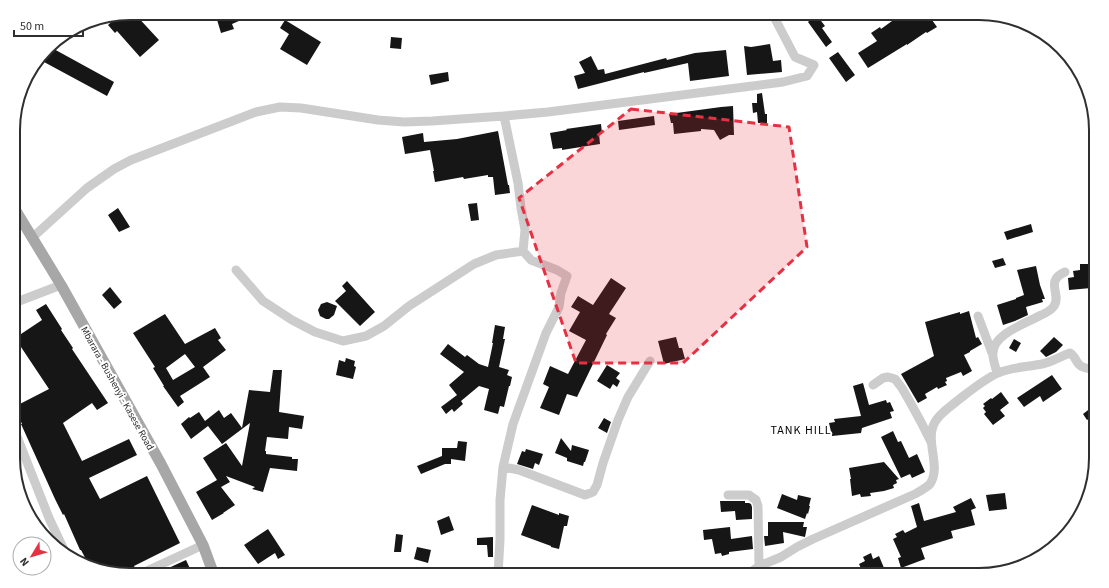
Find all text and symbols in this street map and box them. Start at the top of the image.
scale bar [14,12,83,38]
text: 50 m [20,18,44,35]
street label: Mbarara - Bushenyi - Kasese Road [77,324,157,453]
district label: TANK HILL [770,422,832,439]
north arrow [12,536,52,576]
text: N [16,554,33,569]

